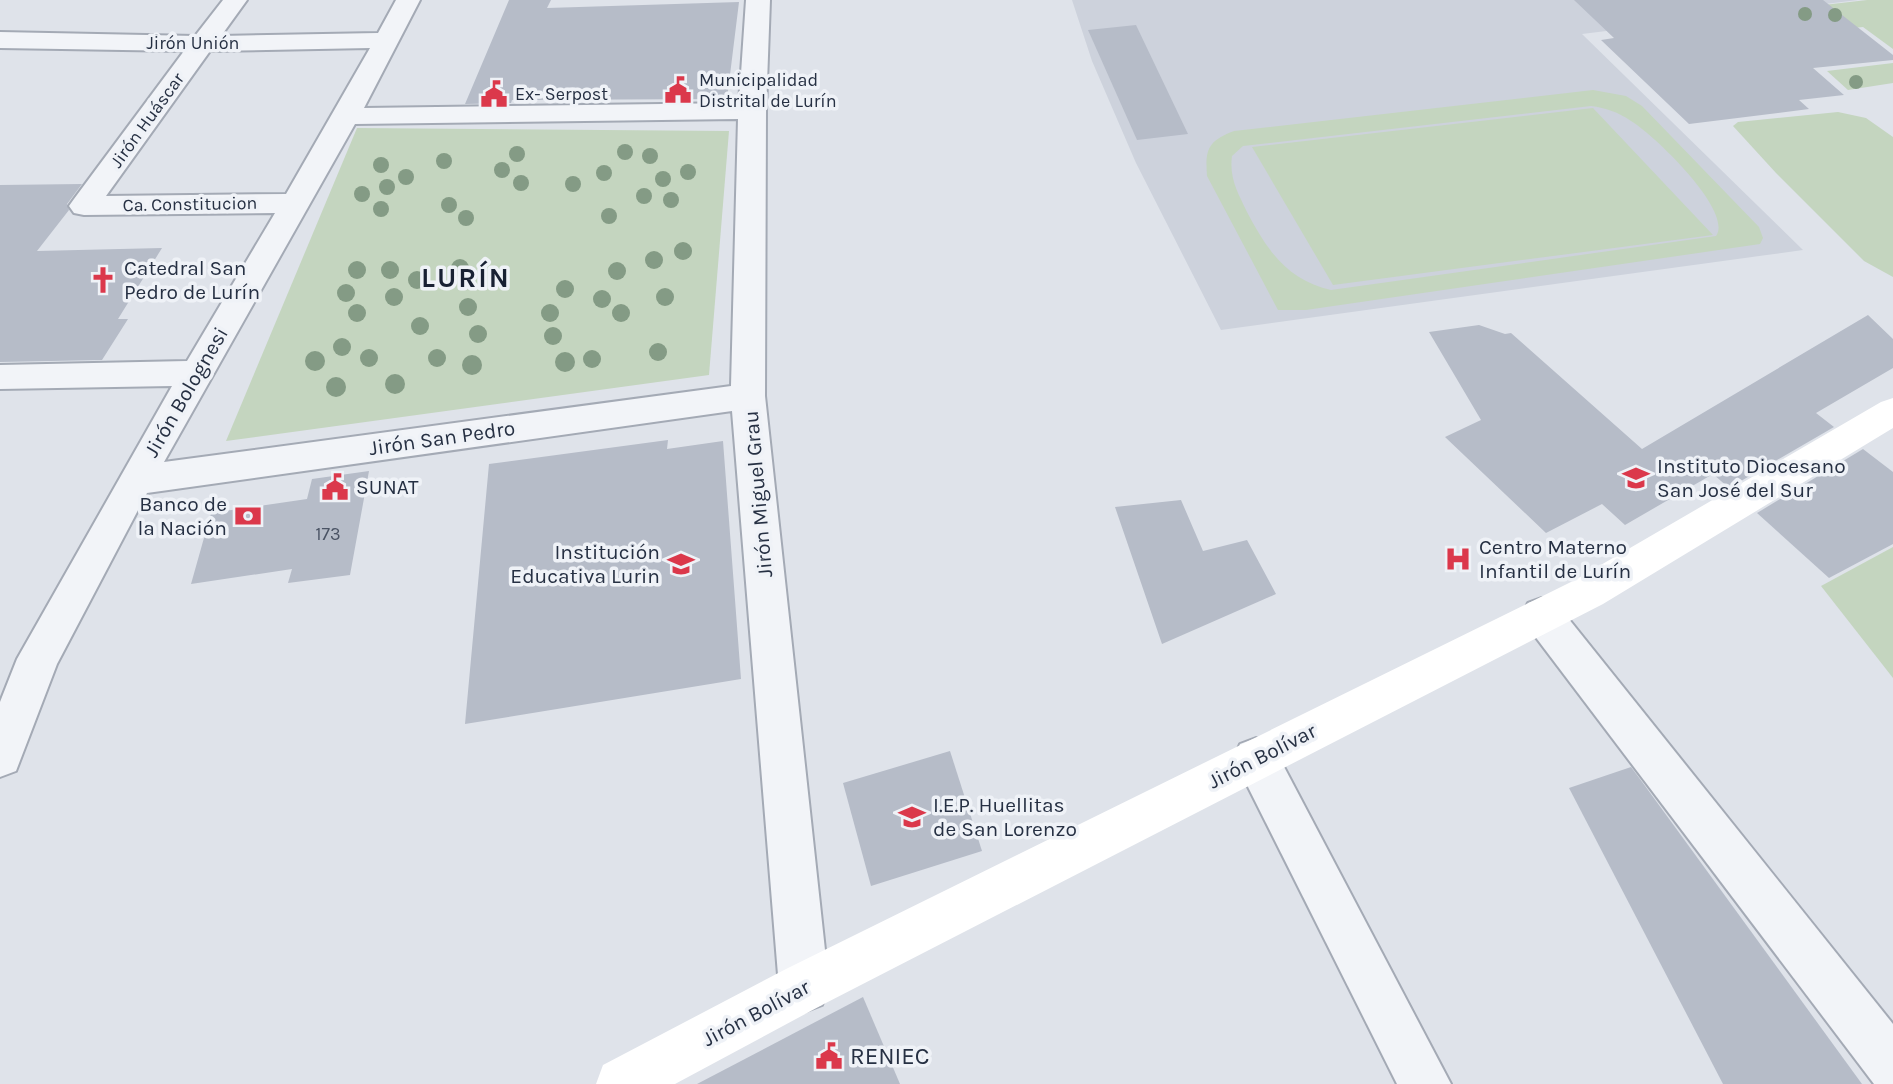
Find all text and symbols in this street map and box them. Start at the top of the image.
street label: Jirón Unión [147,32,239,54]
street label: Jirón Huáscar [105,68,189,172]
place label: Municipalidad Distrital de Lurín [699,69,837,112]
public building icon: Municipalidad Distrital de Lurín [663,75,693,105]
public building icon: Ex- Serpost [479,79,509,109]
place label: Ex- Serpost [515,83,608,105]
street label: Ca. Constitucion [122,192,258,216]
place label: Catedral San Pedro de Lurín [124,256,260,304]
district label: LURÍN [421,260,511,294]
church icon: Catedral San Pedro de Lurín [88,265,118,295]
street label: Jirón Bolognesi [139,323,233,461]
street label: Jirón Miguel Grau [739,410,777,578]
street label: Jirón San Pedro [367,416,517,460]
place label: Instituto Diocesano San José del Sur [1657,454,1846,502]
school or university icon: Instituto Diocesano San José del Sur [1621,463,1651,493]
public building icon: SUNAT [320,472,350,502]
place label: SUNAT [356,475,419,499]
place label: Banco de la Nación [137,492,227,540]
bank icon: Banco de la Nación [233,501,263,531]
house number: 173 [315,523,341,545]
place label: Centro Materno Infantil de Lurín [1479,535,1631,583]
place label: Institución Educativa Lurin [510,540,660,588]
hospital icon: Centro Materno Infantil de Lurín [1443,544,1473,574]
school or university icon: Institución Educativa Lurin [666,549,696,579]
street label: Jirón Bolívar [1204,718,1320,793]
place label: I.E.P. Huellitas de San Lorenzo [933,793,1077,841]
school or university icon: I.E.P. Huellitas de San Lorenzo [897,802,927,832]
street label: Jirón Bolívar [698,975,814,1051]
public building icon: RENIEC [814,1041,844,1071]
place label: RENIEC [850,1042,930,1070]

